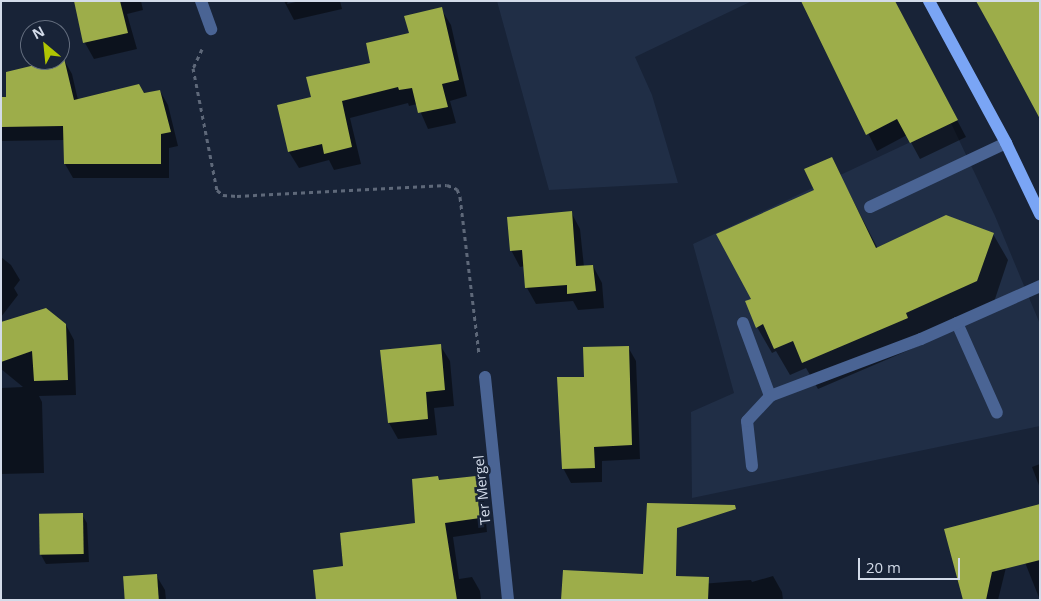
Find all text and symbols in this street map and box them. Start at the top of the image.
north arrow [20,20,70,70]
text: N [29,21,48,43]
street label: Ter Mergel [470,454,494,526]
scale bar [861,548,964,580]
text: 20 m [866,557,901,577]

